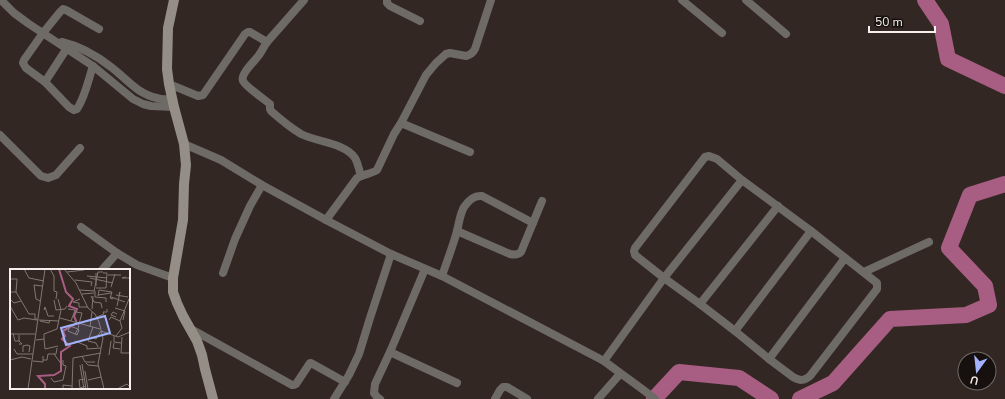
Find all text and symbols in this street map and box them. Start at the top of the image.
scale bar [869,8,935,34]
text: 50 m [875,14,903,30]
inset map [10,269,130,389]
north arrow [957,351,997,391]
text: U [969,372,980,388]

